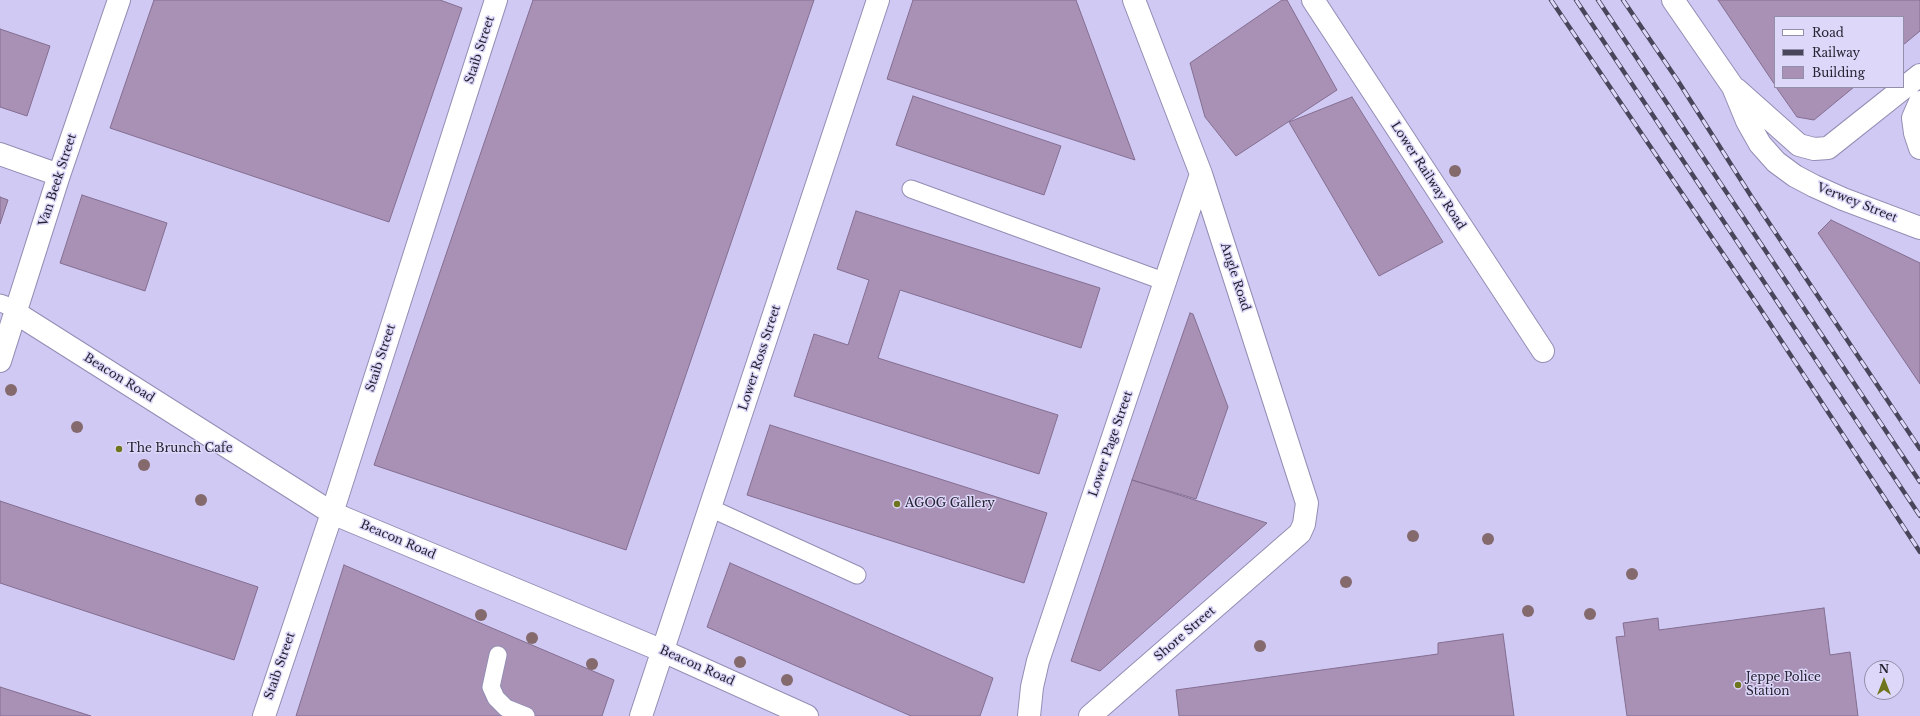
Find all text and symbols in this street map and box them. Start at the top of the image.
street label: Staib Street [462,14,498,86]
legend [1774,16,1904,88]
text: Road [1812,25,1844,40]
text: Railway [1812,45,1860,60]
text: Building [1812,65,1865,80]
street label: Lower Railway Road [1388,119,1468,233]
street label: Van Beek Street [36,132,80,228]
street label: Verwey Street [1815,180,1899,226]
street label: Angle Road [1217,241,1253,313]
street label: Lower Ross Street [736,303,784,413]
street label: Staib Street [363,322,399,394]
street label: Beacon Road [81,351,157,405]
street label: Lower Page Street [1086,389,1136,499]
place label: The Brunch Cafe [127,442,233,456]
marker: The Brunch Cafe [114,444,124,454]
place label: AGOG Gallery [905,497,995,511]
marker: AGOG Gallery [892,499,902,509]
street label: Beacon Road [358,518,438,562]
street label: Shore Street [1152,604,1218,664]
street label: Staib Street [262,630,298,702]
street label: Beacon Road [657,643,737,689]
north arrow [1864,660,1904,700]
text: N [1879,662,1889,676]
place label: Jeppe Police Station [1746,671,1821,699]
marker: Jeppe Police Station [1733,680,1743,690]

